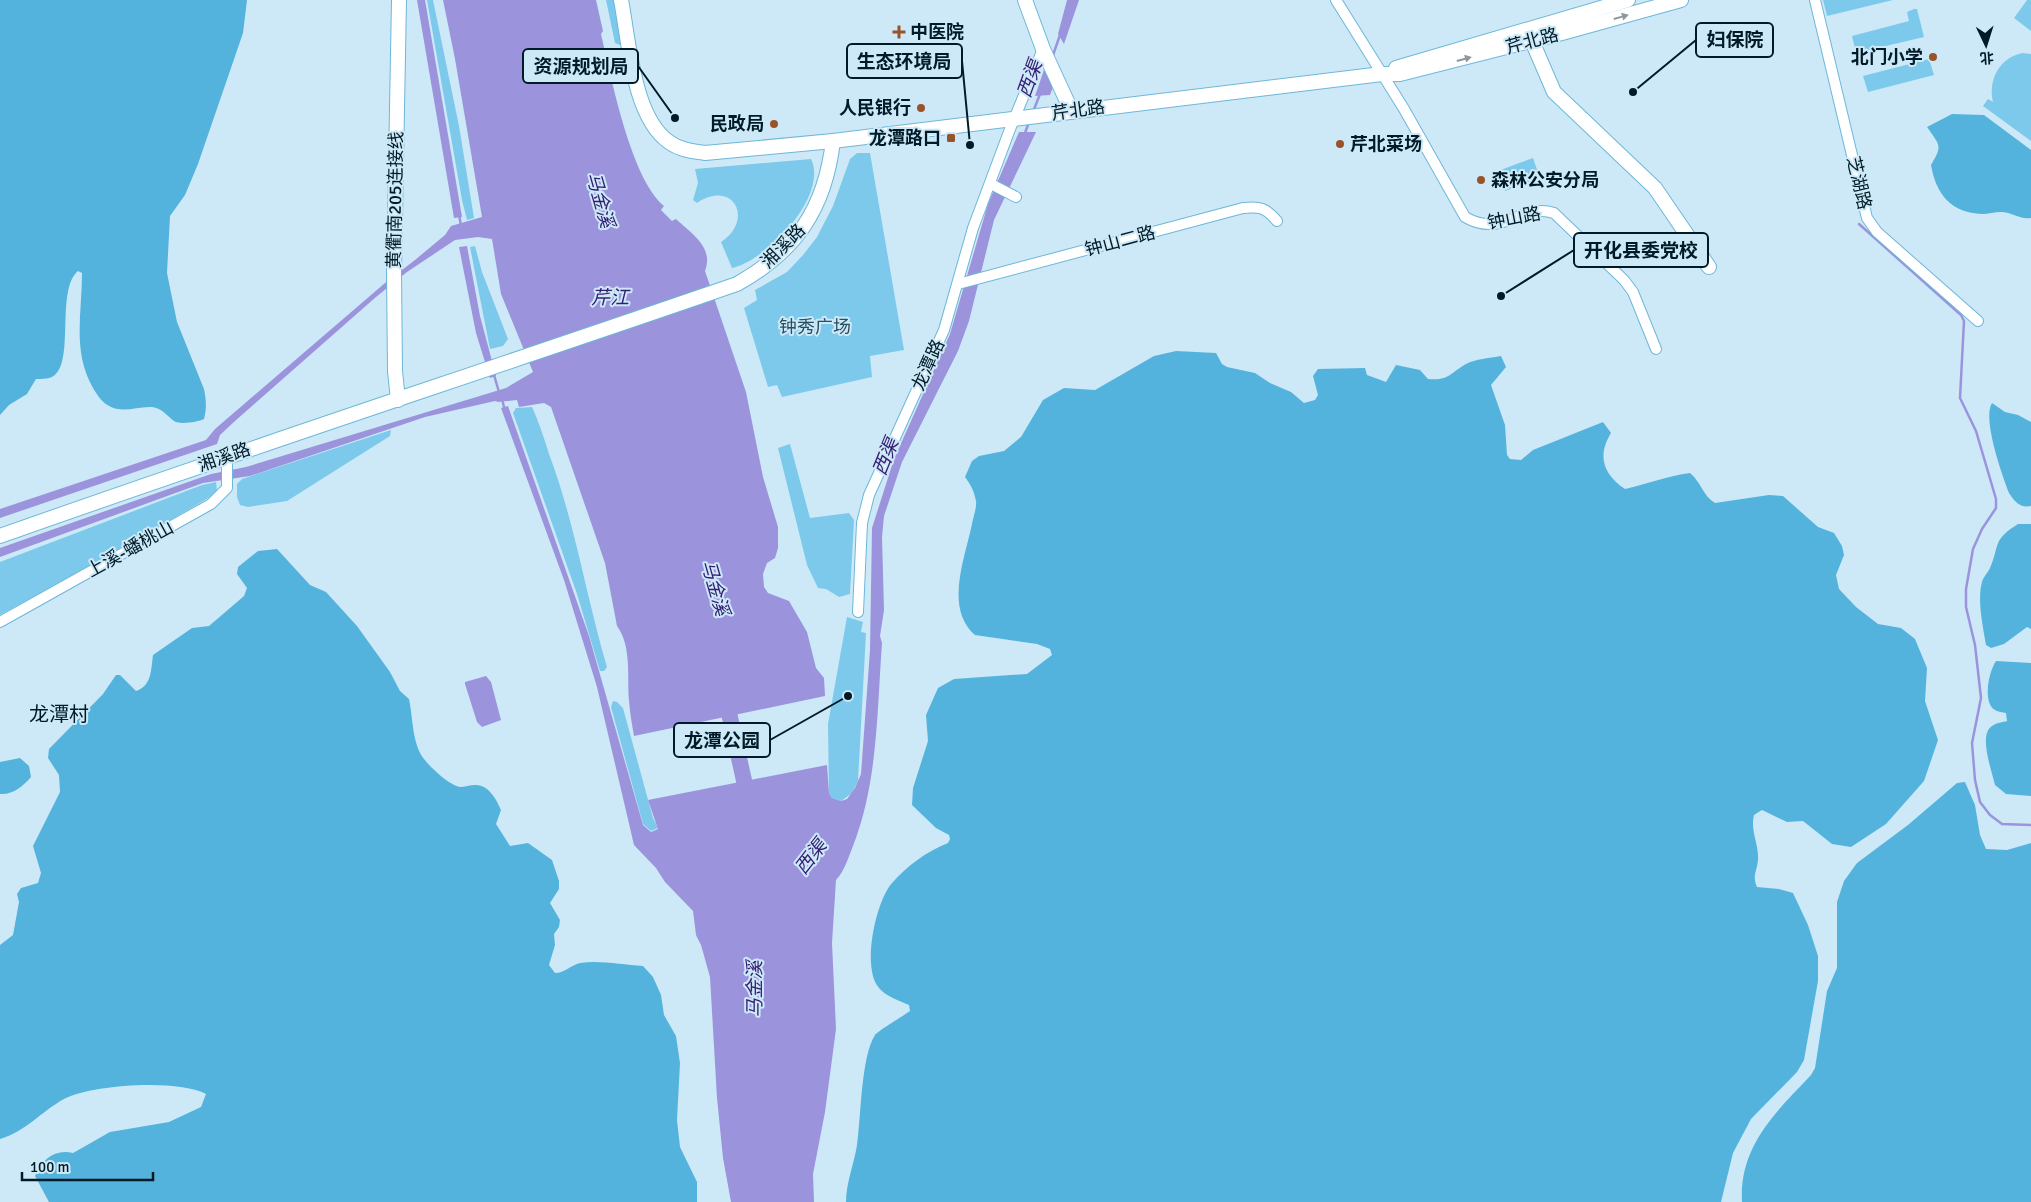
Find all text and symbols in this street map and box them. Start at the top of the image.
one-way arrow [1614,12,1629,20]
north arrow [1961,20,2011,70]
place label: 中医院 [910,21,964,43]
street label: 芹北路 [1503,23,1561,59]
callout: 妇保院 [1696,23,1773,57]
marker: 中医院 [892,25,906,39]
text: 妇保院 [1706,28,1764,52]
callout: 生态环境局 [847,44,962,78]
place label: 北门小学 [1851,46,1923,68]
callout: 资源规划局 [523,49,638,83]
text: 北 [1979,49,1994,66]
text: 生态环境局 [856,50,952,74]
marker: 北门小学 [1927,51,1939,63]
water label: 西渠 [1012,54,1049,101]
text: 资源规划局 [533,55,629,79]
one-way arrow [1456,55,1472,63]
street label: 芹北路 [1050,95,1106,125]
place label: 人民银行 [839,97,911,119]
marker: 人民银行 [915,102,927,114]
place label: 民政局 [710,113,764,135]
marker: 民政局 [768,118,780,130]
place label: 龙潭路口 [869,127,941,149]
street label: 黄衢南205连接线 [383,131,407,269]
marker: 龙潭路口 [945,132,957,144]
place label: 芹北菜场 [1350,133,1422,155]
marker: 芹北菜场 [1334,138,1346,150]
street label: 芝湖路 [1842,154,1876,212]
water label: 马金溪 [581,169,620,233]
place label: 森林公安分局 [1491,169,1599,191]
marker: 森林公安分局 [1475,174,1487,186]
street label: 钟山路 [1485,202,1543,234]
street label: 湘溪路 [756,219,810,273]
street label: 钟山二路 [1082,221,1158,261]
callout: 开化县委党校 [1574,233,1708,267]
text: 开化县委党校 [1584,239,1698,263]
water label: 芹江 [591,286,631,310]
park label: 钟秀广场 [779,316,851,338]
street label: 龙潭路 [907,336,949,394]
water label: 西渠 [868,432,905,479]
street label: 湘溪路 [195,438,253,476]
street label: 上溪-蟠桃山 [83,516,177,582]
water label: 马金溪 [696,557,735,621]
district label: 龙潭村 [29,702,89,727]
callout: 龙潭公园 [674,723,770,757]
text: 龙潭公园 [684,729,760,753]
water label: 西渠 [790,832,834,879]
water label: 马金溪 [743,959,767,1018]
scale bar [22,1150,154,1182]
text: 100 m [30,1158,70,1176]

